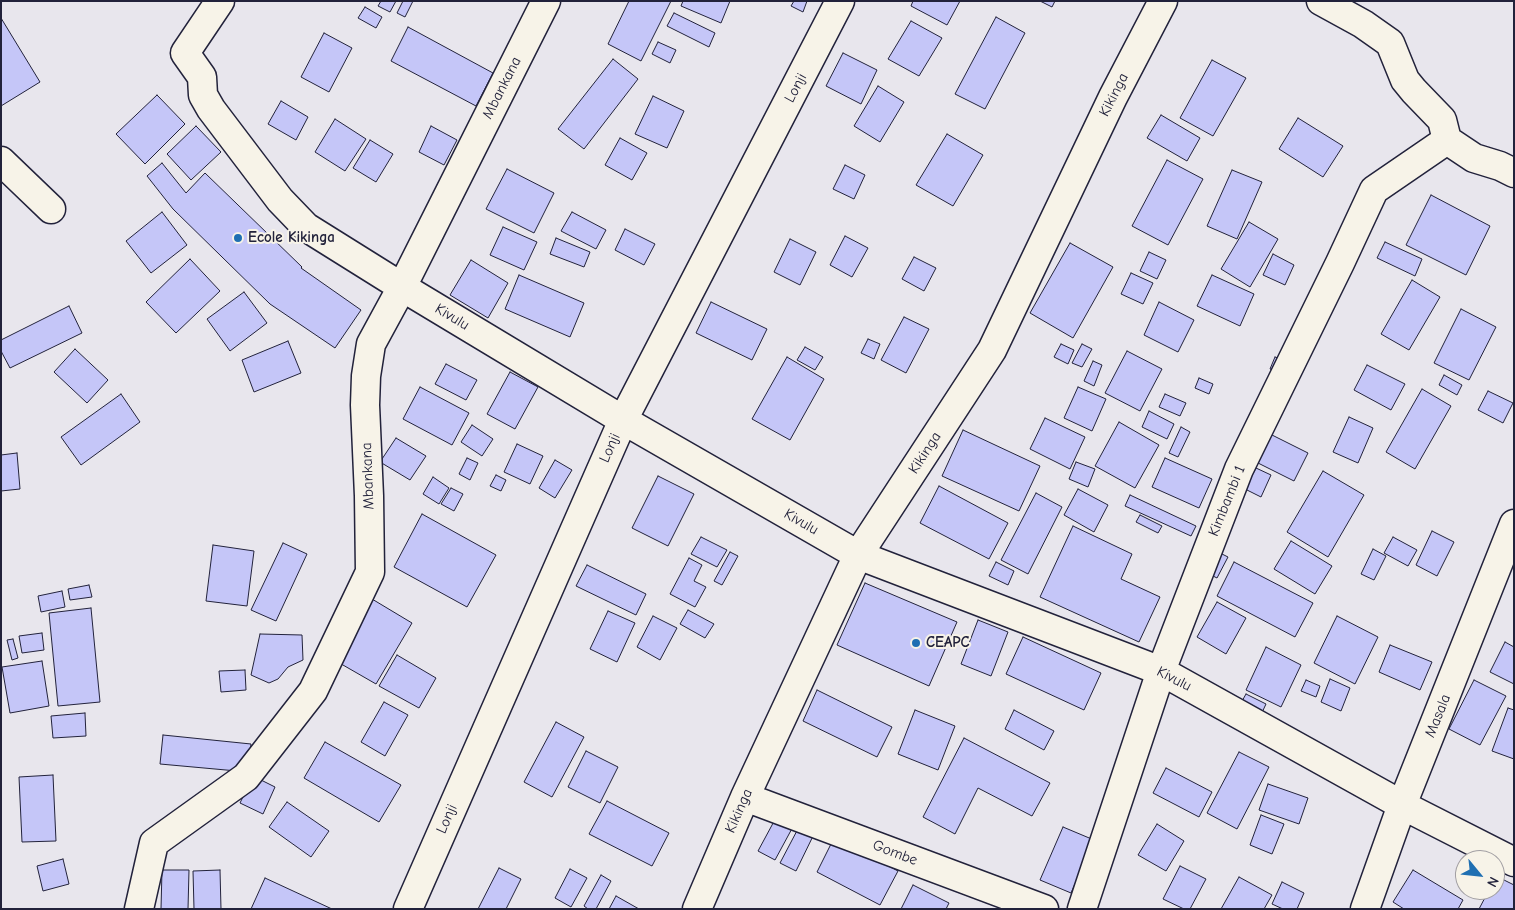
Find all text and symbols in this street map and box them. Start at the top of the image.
street label: Mbankana [479,54,525,122]
street label: Lonji [781,70,811,106]
street label: Kikinga [1095,70,1133,120]
place label: Ecole Kikinga [248,229,335,247]
marker: Ecole Kikinga [232,232,244,244]
street label: Kivulu [432,300,472,334]
street label: Kikinga [905,429,945,477]
street label: Lonji [596,430,624,466]
street label: Mbankana [358,442,378,510]
street label: Kimbambi 1 [1205,463,1249,539]
street label: Kivulu [781,505,821,539]
place label: CEAPC [926,634,969,652]
marker: CEAPC [910,637,922,649]
street label: Kivulu [1154,663,1194,695]
street label: Masala [1421,692,1455,740]
street label: Kikinga [721,786,757,836]
street label: Lonji [433,801,461,837]
street label: Gombe [870,836,920,870]
north arrow [1455,850,1505,900]
text: N [1483,874,1502,890]

